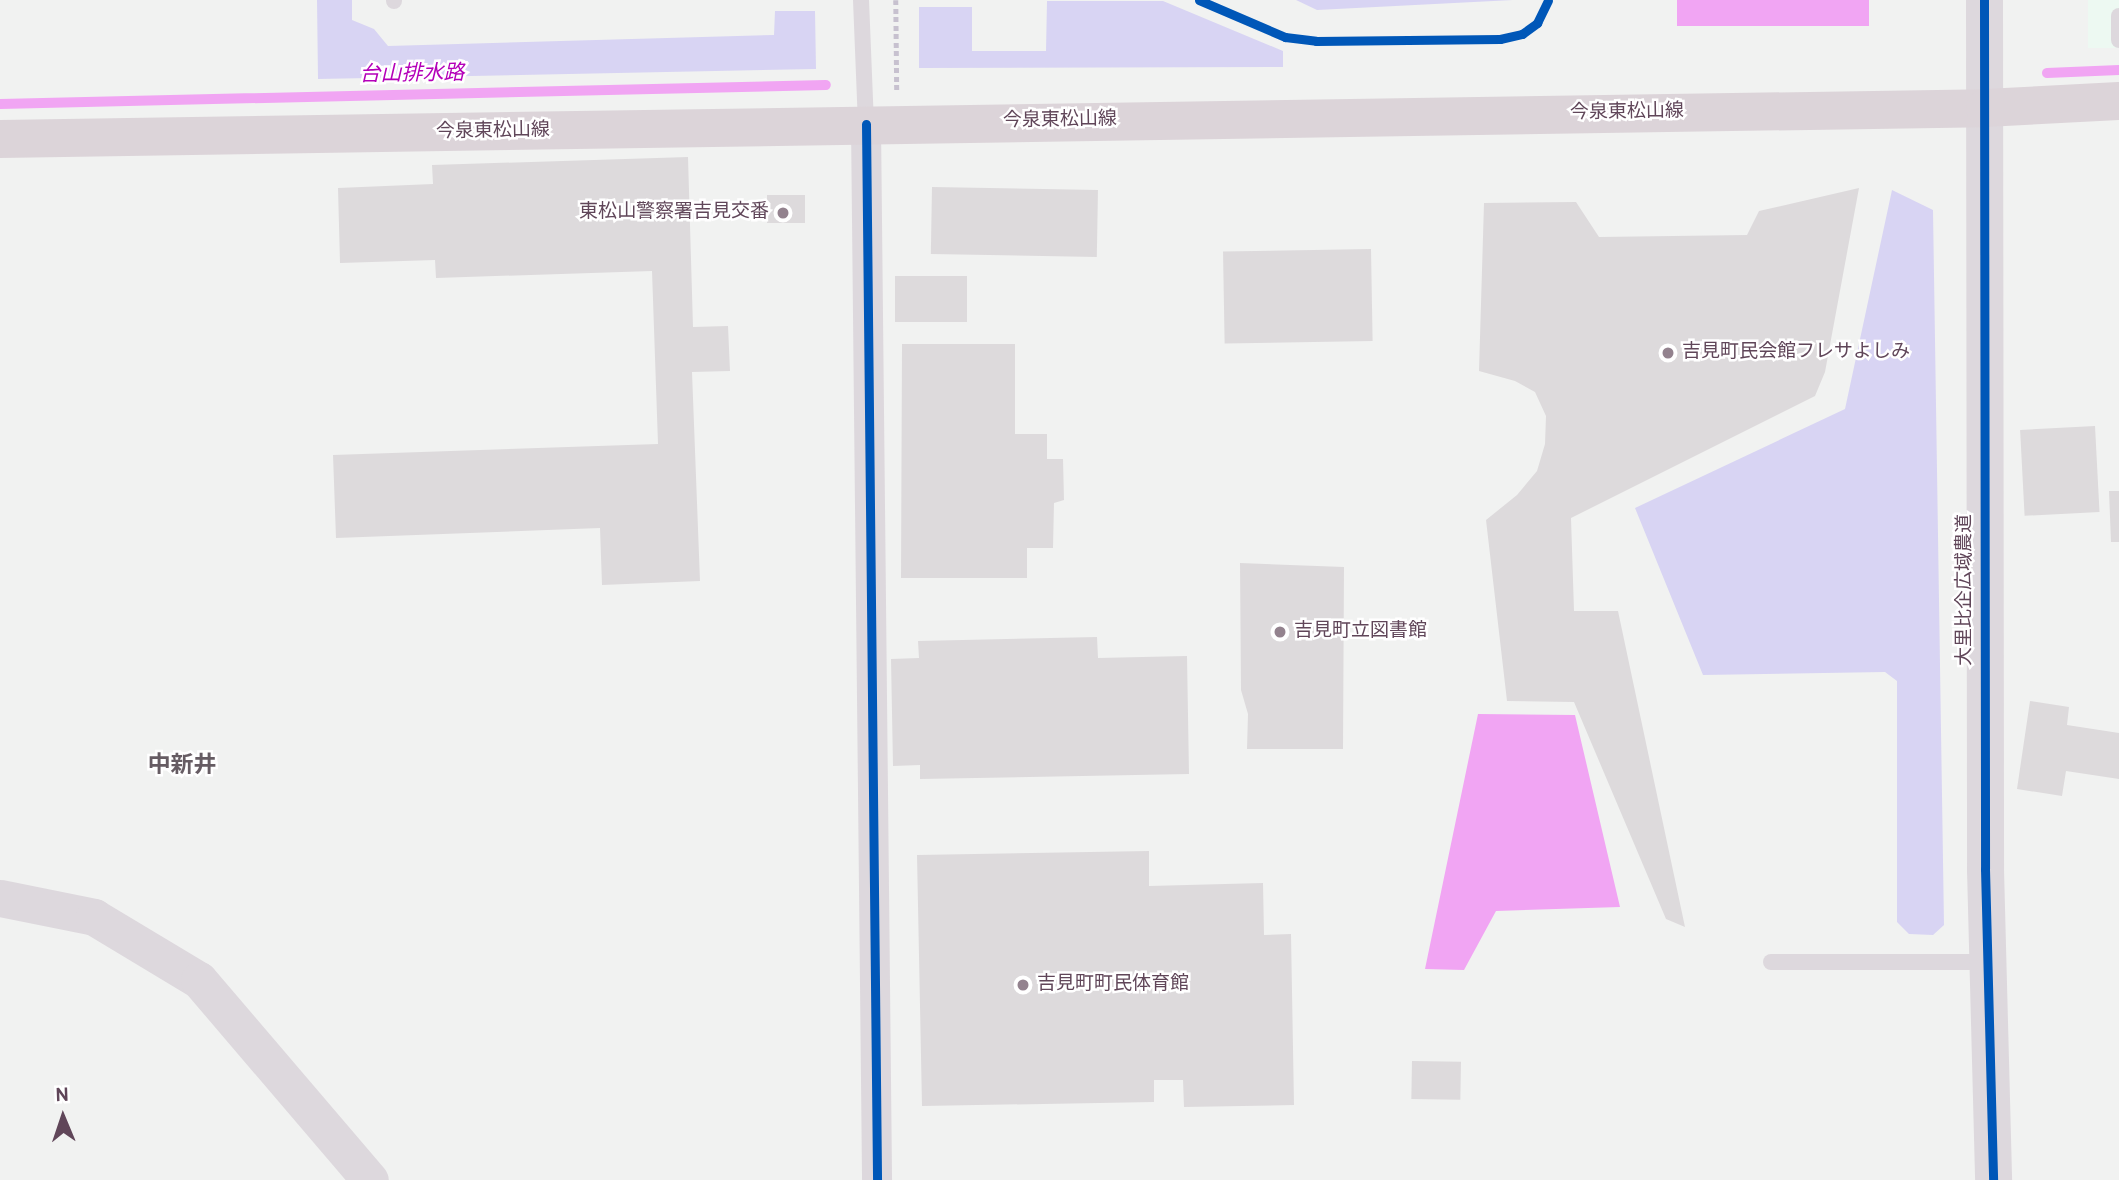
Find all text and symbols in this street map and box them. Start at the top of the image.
water label: 台山排水路 [359,61,465,89]
street label: 今泉東松山線 [1570,101,1684,125]
street label: 今泉東松山線 [1003,109,1117,133]
street label: 今泉東松山線 [436,120,550,144]
place label: 東松山警察署吉見交番 [579,202,769,224]
marker: 東松山警察署吉見交番 [775,205,791,221]
place label: 吉見町民会館フレサよしみ [1682,342,1910,364]
marker: 吉見町民会館フレサよしみ [1660,345,1676,361]
street label: 大里比企広域農道 [1955,514,1977,666]
place label: 吉見町立図書館 [1294,621,1427,643]
marker: 吉見町立図書館 [1272,624,1288,640]
district label: 中新井 [148,753,216,781]
place label: 吉見町町民体育館 [1037,974,1189,996]
marker: 吉見町町民体育館 [1015,977,1031,993]
north arrow [28,1082,98,1152]
text: N [55,1084,70,1108]

